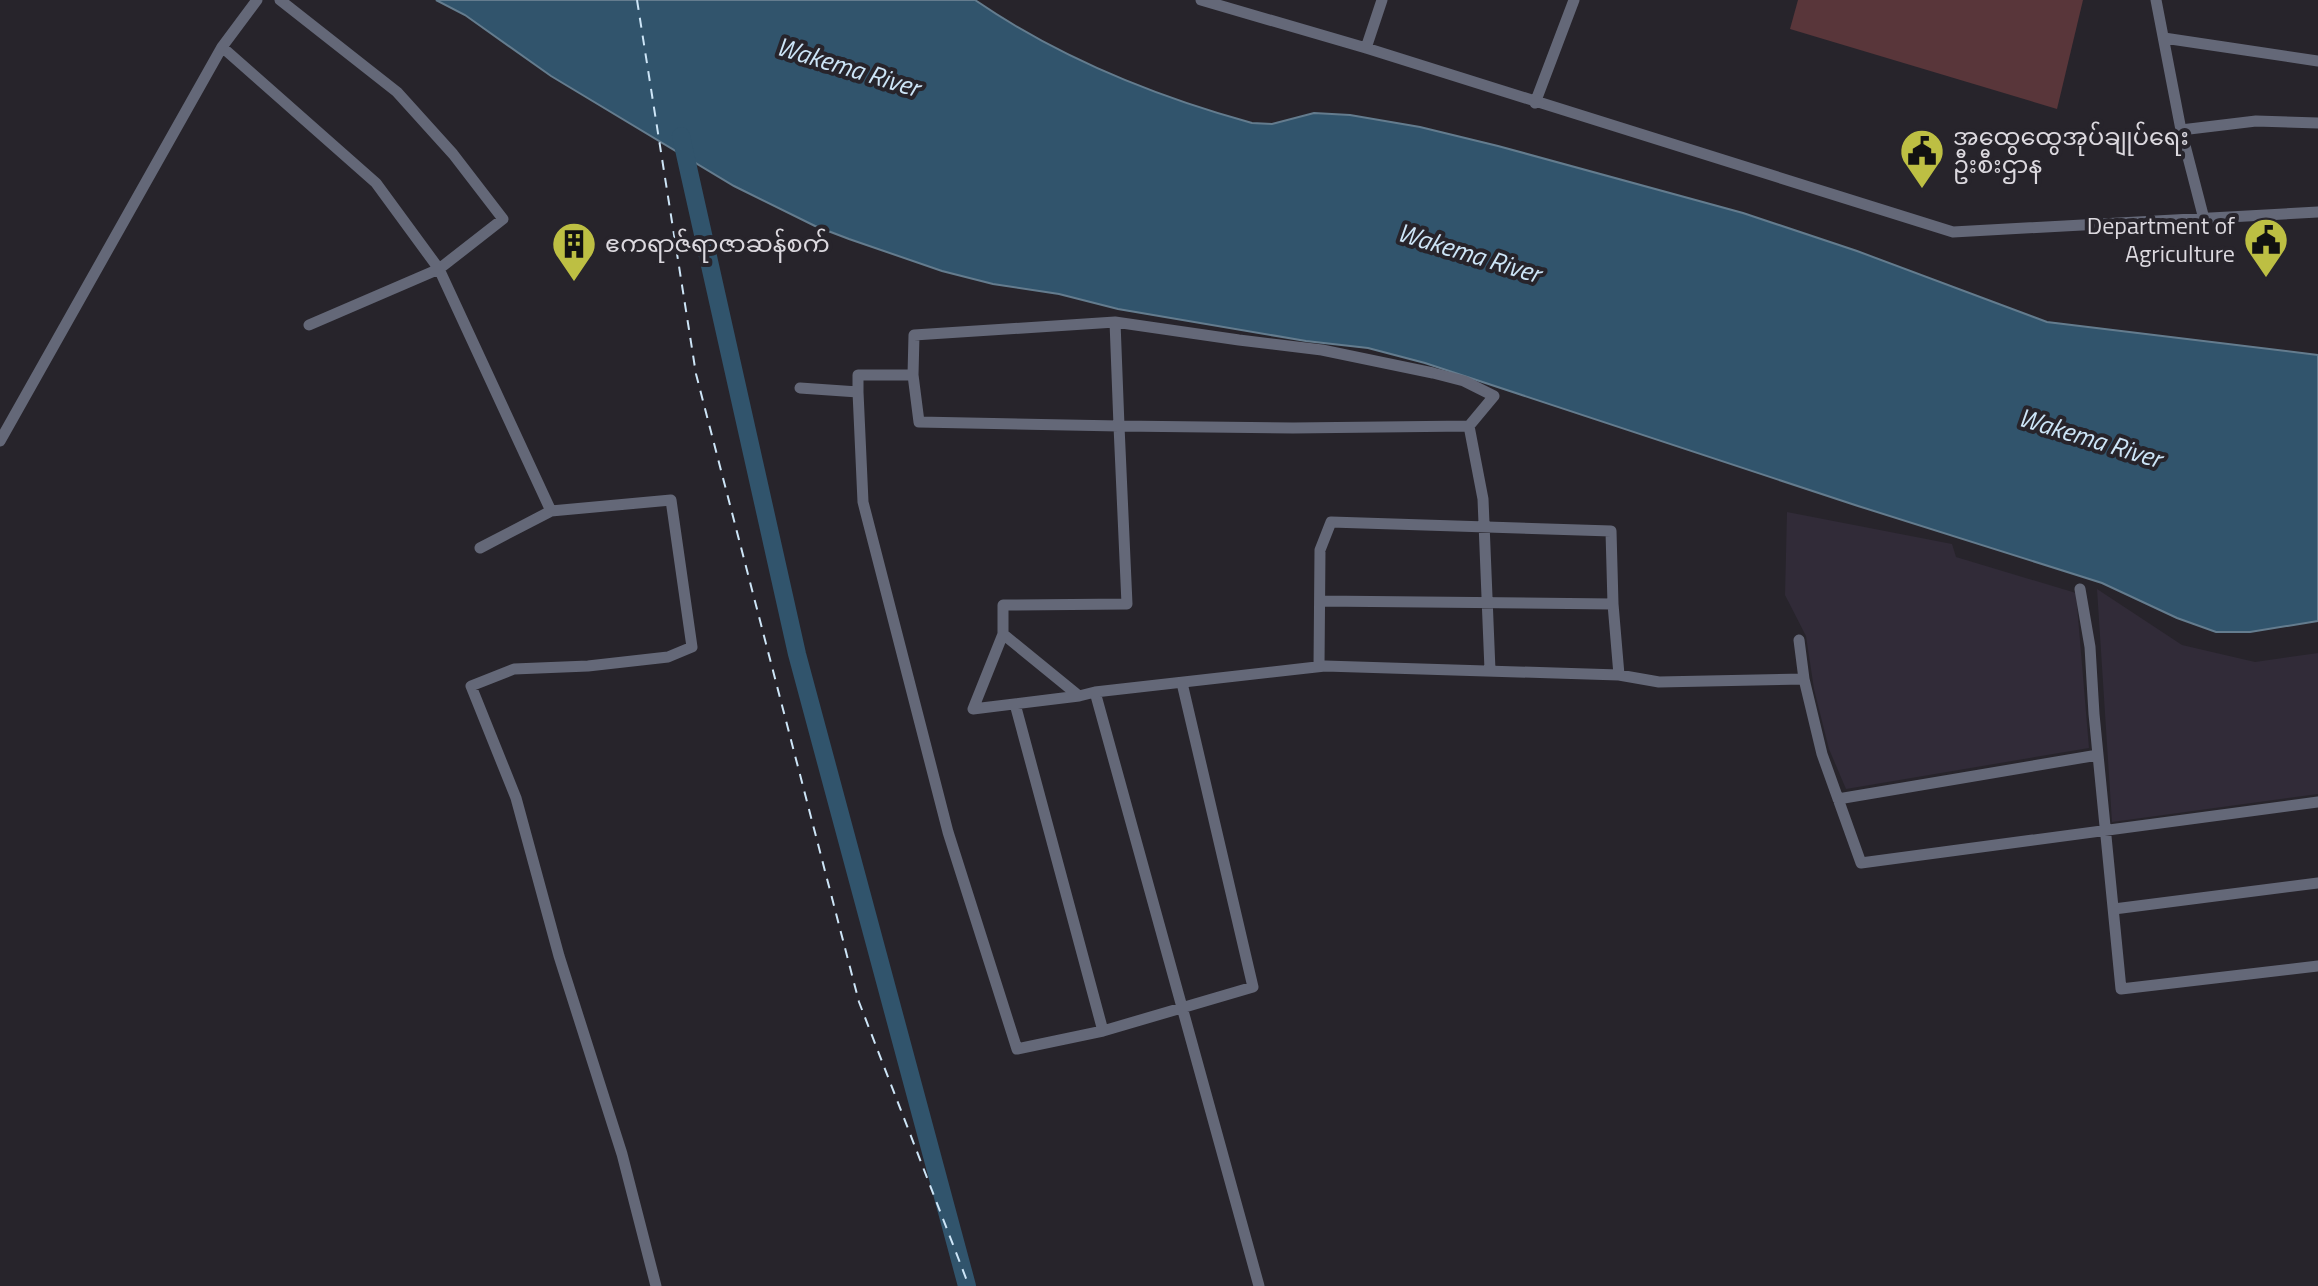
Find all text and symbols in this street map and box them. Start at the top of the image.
water label: Wakema River [772,26,927,108]
place label: အထွေထွေအုပ်ချုပ်ရေး ဦးစီးဌာန [1953,118,2189,184]
public building icon: အထွေထွေအုပ်ချုပ်ရေး ဦးစီးဌာန [1898,127,1946,190]
place label: Department of Agriculture [2087,207,2235,271]
water label: Wakema River [1393,212,1548,294]
public building icon: Department of Agriculture [2242,216,2290,279]
building icon: ဧကရာဇ်ရာဇာဆန်စက် [550,220,598,283]
place label: ဧကရာဇ်ရာဇာဆန်စက် [605,225,830,263]
water label: Wakema River [2014,397,2169,479]

